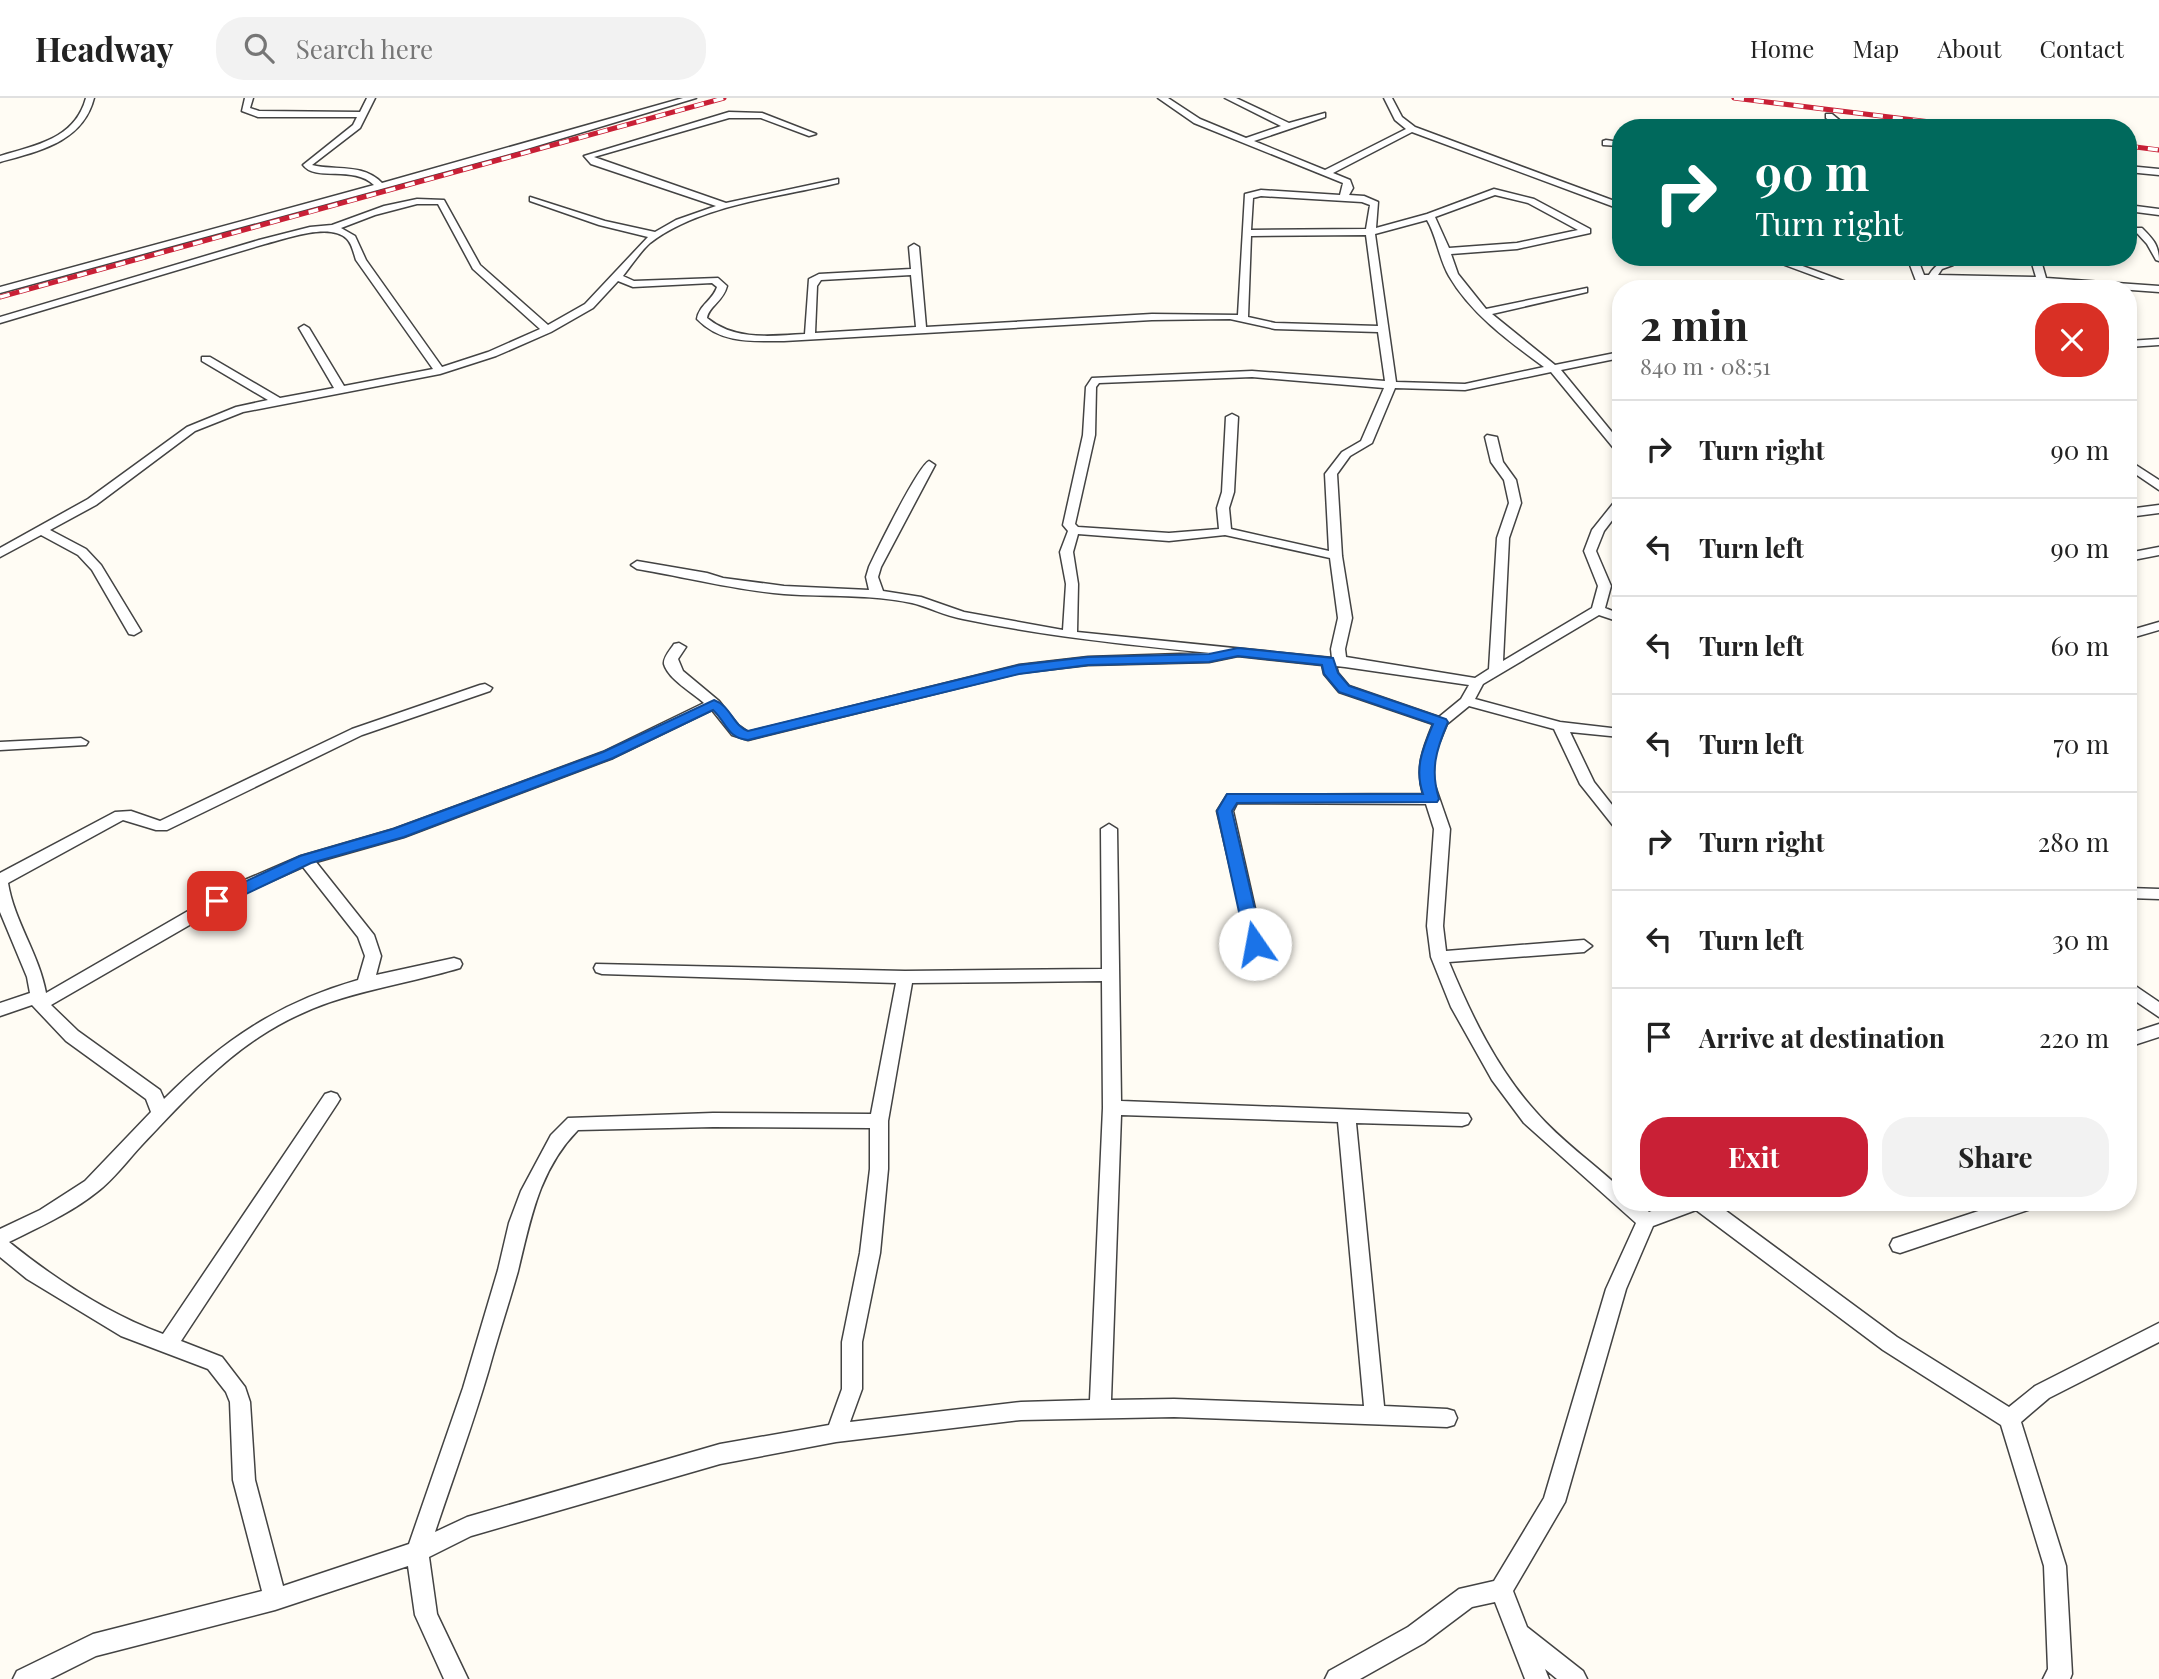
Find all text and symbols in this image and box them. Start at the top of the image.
search box [216,17,706,80]
text: Headway [35,26,174,70]
icon: search [240,29,278,67]
text: Search here [296,31,433,66]
text: Home [1750,32,1814,64]
text: Map [1852,32,1899,64]
text: About [1937,32,2001,64]
text: Contact [2039,32,2124,64]
text: 90 m [1755,138,1869,203]
icon: right [1640,147,1731,238]
text: Turn right [1755,201,1903,244]
text: 2 min [1640,296,1748,352]
button: close [2035,303,2109,377]
text: 840 m · 08:51 [1640,350,1771,381]
icon: right [1640,430,1678,468]
text: Turn right [1699,432,1825,467]
text: 90 m [2051,432,2109,467]
icon: left [1640,528,1678,566]
text: Turn left [1699,530,1804,565]
text: 90 m [2051,530,2109,565]
icon: left [1640,626,1678,664]
text: Turn left [1699,628,1804,663]
text: 60 m [2050,628,2109,663]
icon: left [1640,724,1678,762]
text: Turn left [1699,726,1804,761]
text: 70 m [2053,726,2109,761]
icon: right [1640,822,1678,860]
text: Turn right [1699,824,1825,859]
text: 280 m [2038,824,2109,859]
pin [187,871,247,931]
icon: arrive [198,882,236,920]
position arrow [1218,907,1292,981]
icon: left [1640,920,1678,958]
text: Turn left [1699,922,1804,957]
text: 30 m [2052,922,2109,957]
icon: arrive [1640,1018,1678,1056]
text: Arrive at destination [1699,1020,1945,1055]
text: 220 m [2039,1020,2109,1055]
button: Exit [1640,1117,1868,1197]
button: Share [1882,1117,2109,1197]

